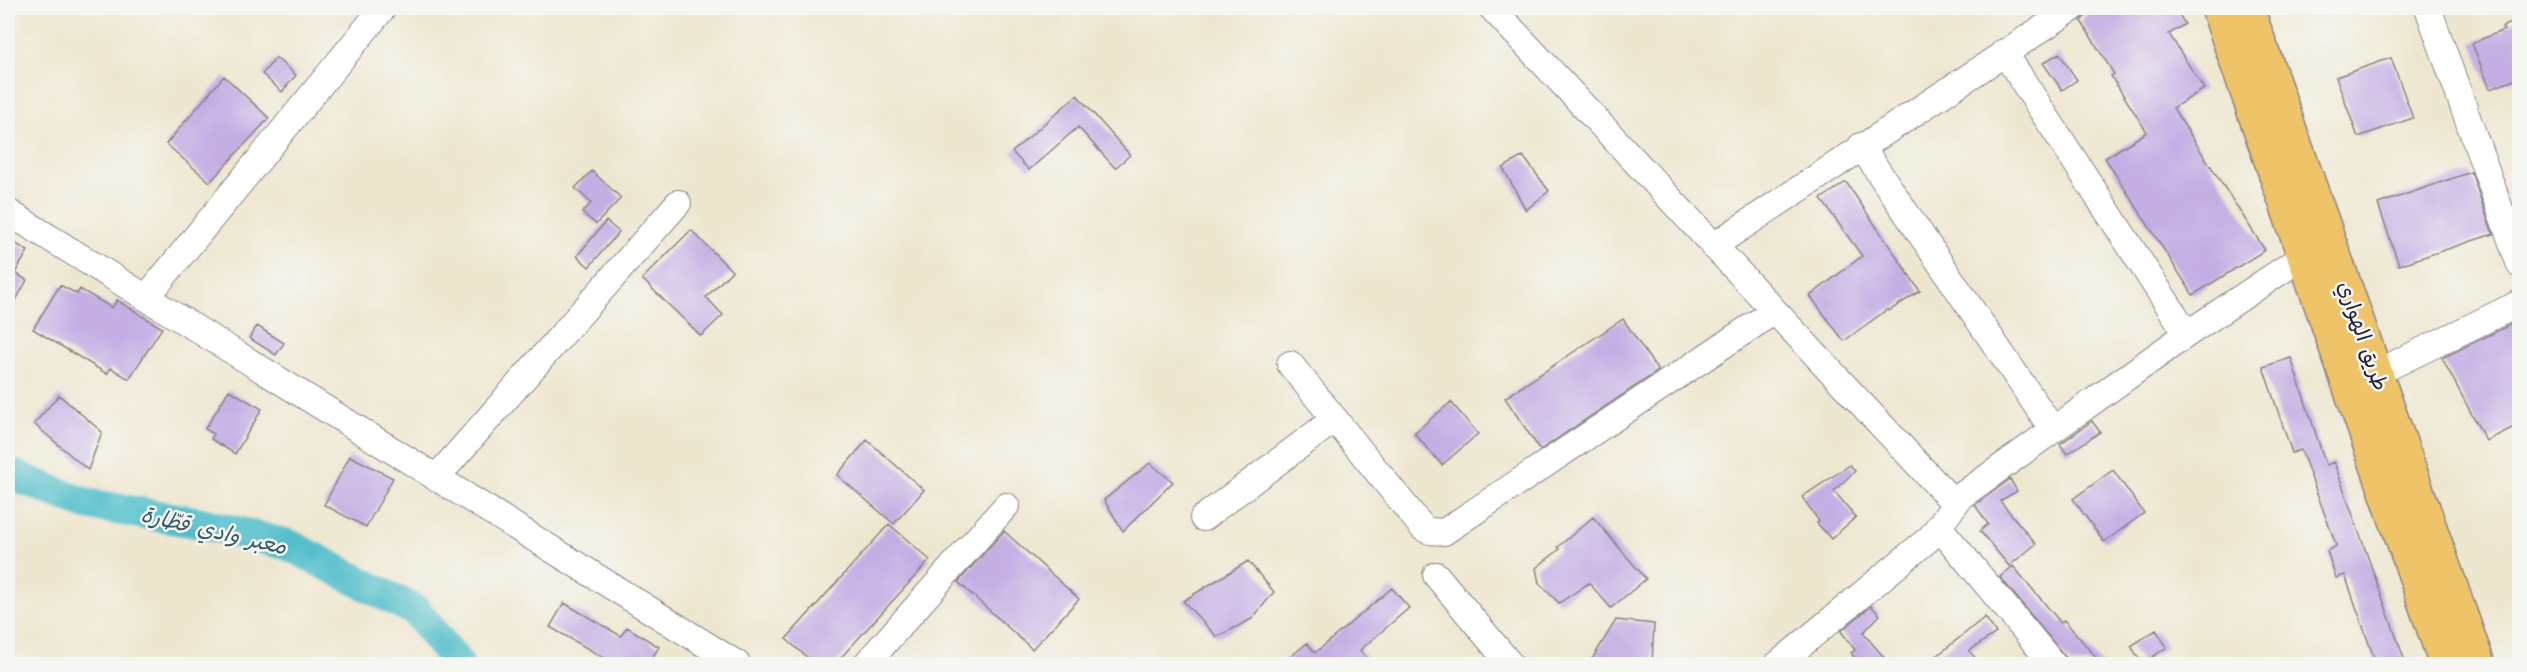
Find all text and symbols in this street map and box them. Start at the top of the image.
street label: طريق الهواري [2330,278,2395,395]
water label: معبر وادي قطّارة [138,500,290,563]

